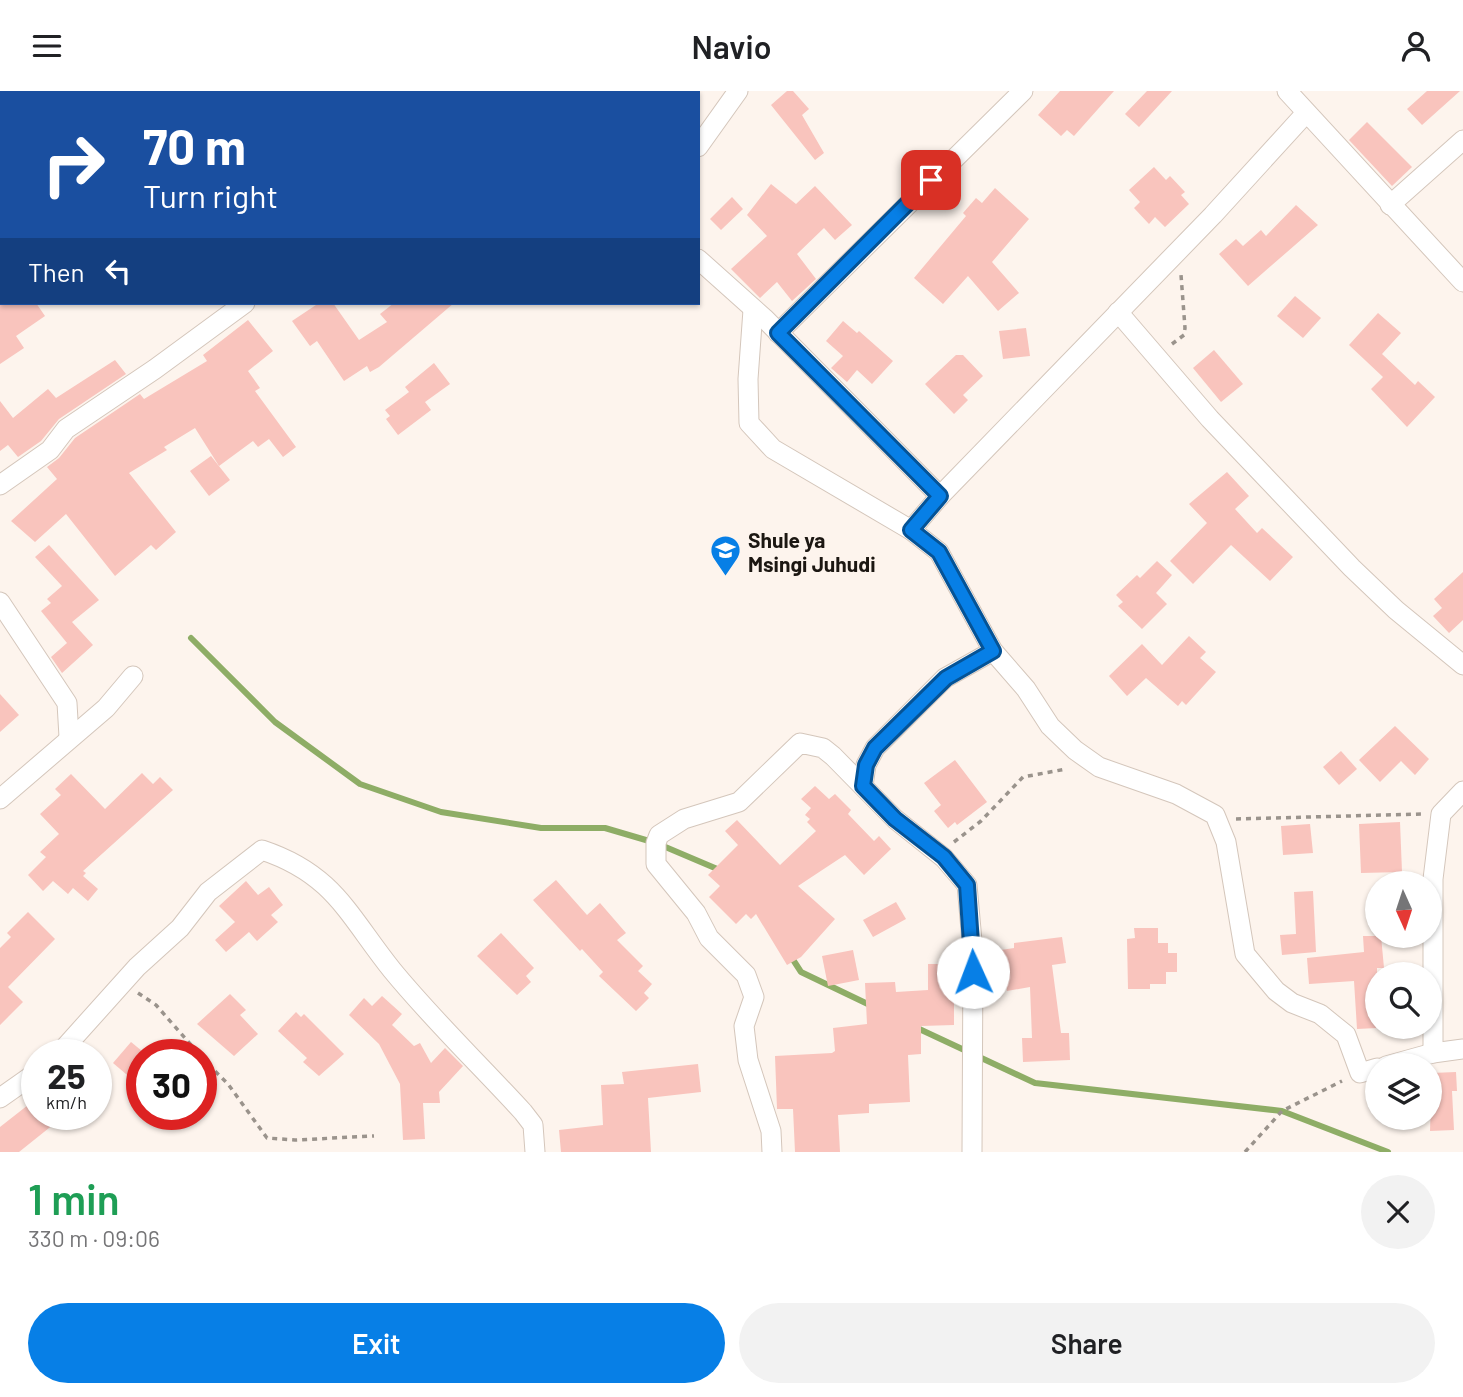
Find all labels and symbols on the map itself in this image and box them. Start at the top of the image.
pin [901,150,961,210]
place label: Shule ya Msingi Juhudi [748,527,876,576]
school or university icon: Shule ya Msingi Juhudi [708,534,742,578]
north arrow [1365,871,1442,949]
position arrow [936,935,1010,1009]
speed limit sign: 30 [126,1039,217,1130]

